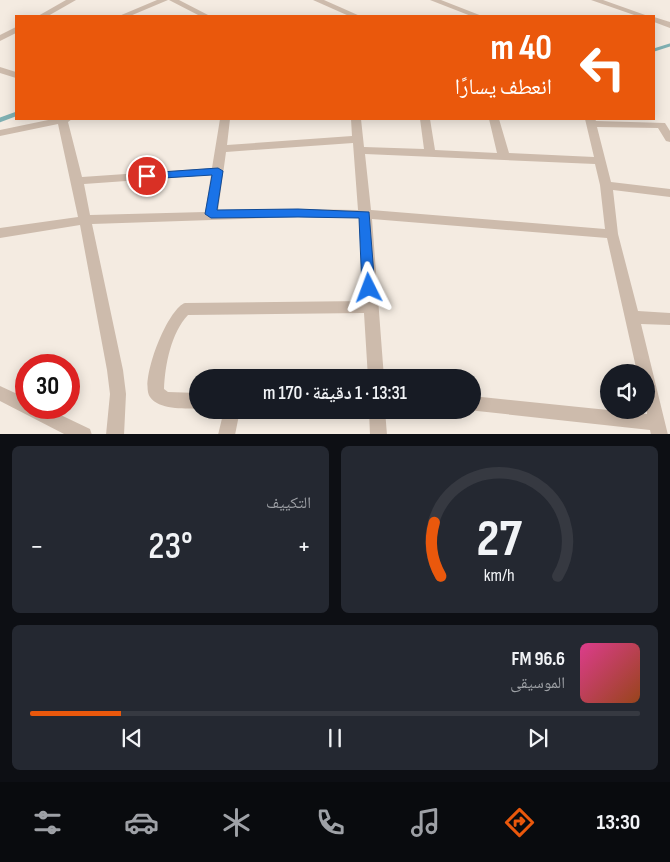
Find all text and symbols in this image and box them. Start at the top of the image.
text: 40 m [490,27,552,70]
icon: left [570,35,635,100]
text: انعطف يسارًا [455,74,552,101]
pin [126,155,168,197]
icon: arrive [133,162,161,190]
position arrow [342,261,394,313]
speed limit sign: 30 [15,354,80,419]
map controls [600,364,655,419]
button: sound [600,364,655,419]
text: 13:31 · 1 دقيقة · 170 m [263,382,407,405]
text: التكييف [266,494,311,513]
text: 27 [477,508,523,571]
text: 23° [148,524,193,569]
text: − [30,530,44,563]
text: + [297,530,311,563]
text: km/h [484,565,515,586]
text: 96.6 FM [512,648,565,671]
text: الموسيقى [510,674,565,693]
icon: previous [118,724,146,752]
icon: pause [321,724,349,752]
icon: next [524,724,552,752]
icon: filters [30,805,65,840]
icon: car [124,805,159,840]
icon: climate [219,805,254,840]
icon: phone [313,805,348,840]
icon: music [408,805,443,840]
icon: directions [502,805,537,840]
text: 13:30 [597,809,640,836]

